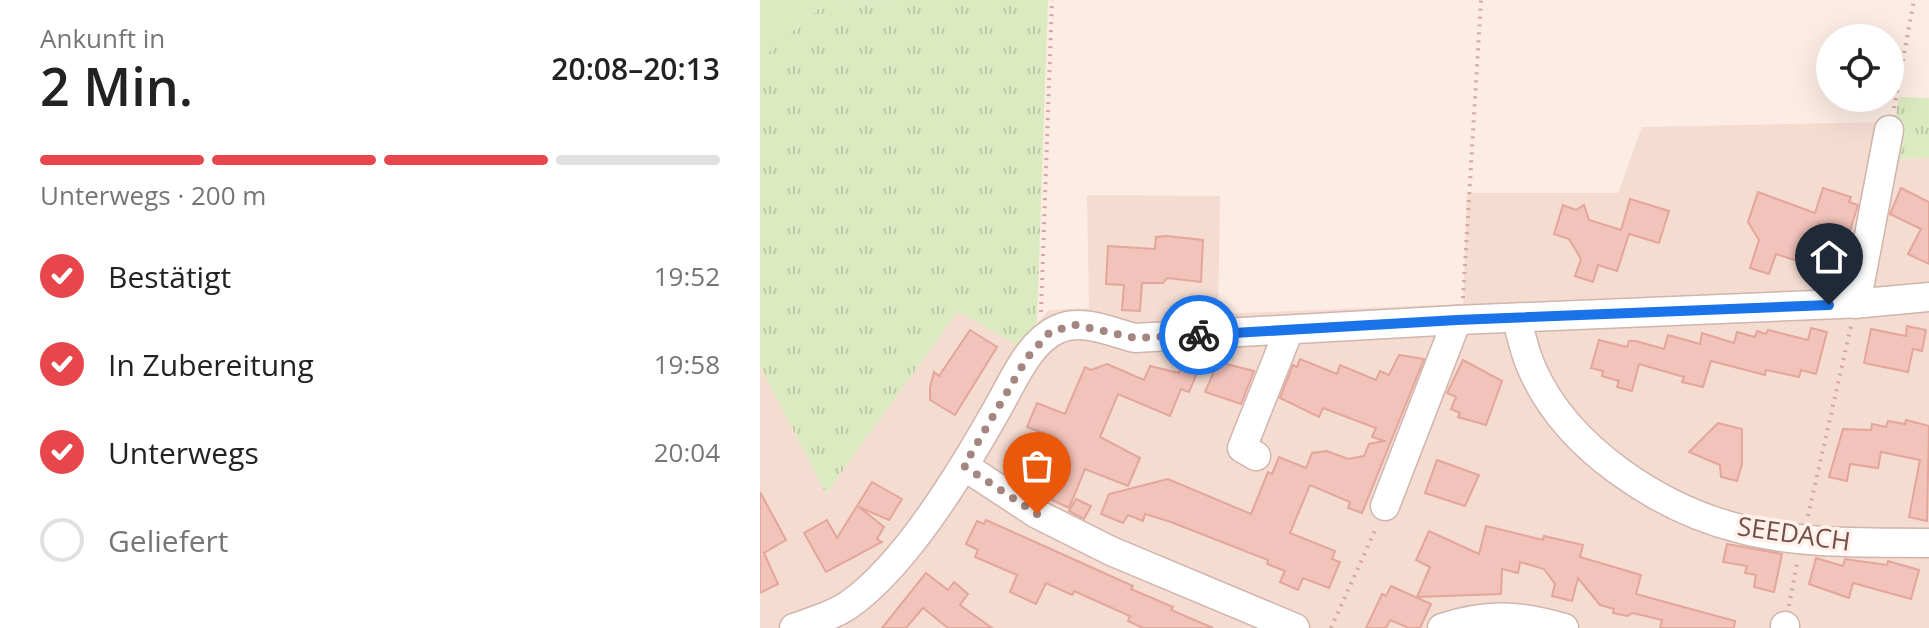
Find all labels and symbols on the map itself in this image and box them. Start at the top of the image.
pin [1795,223,1863,305]
courier [1159,295,1239,375]
pin [1003,432,1071,514]
street label: SEEDACH [1735,507,1853,559]

